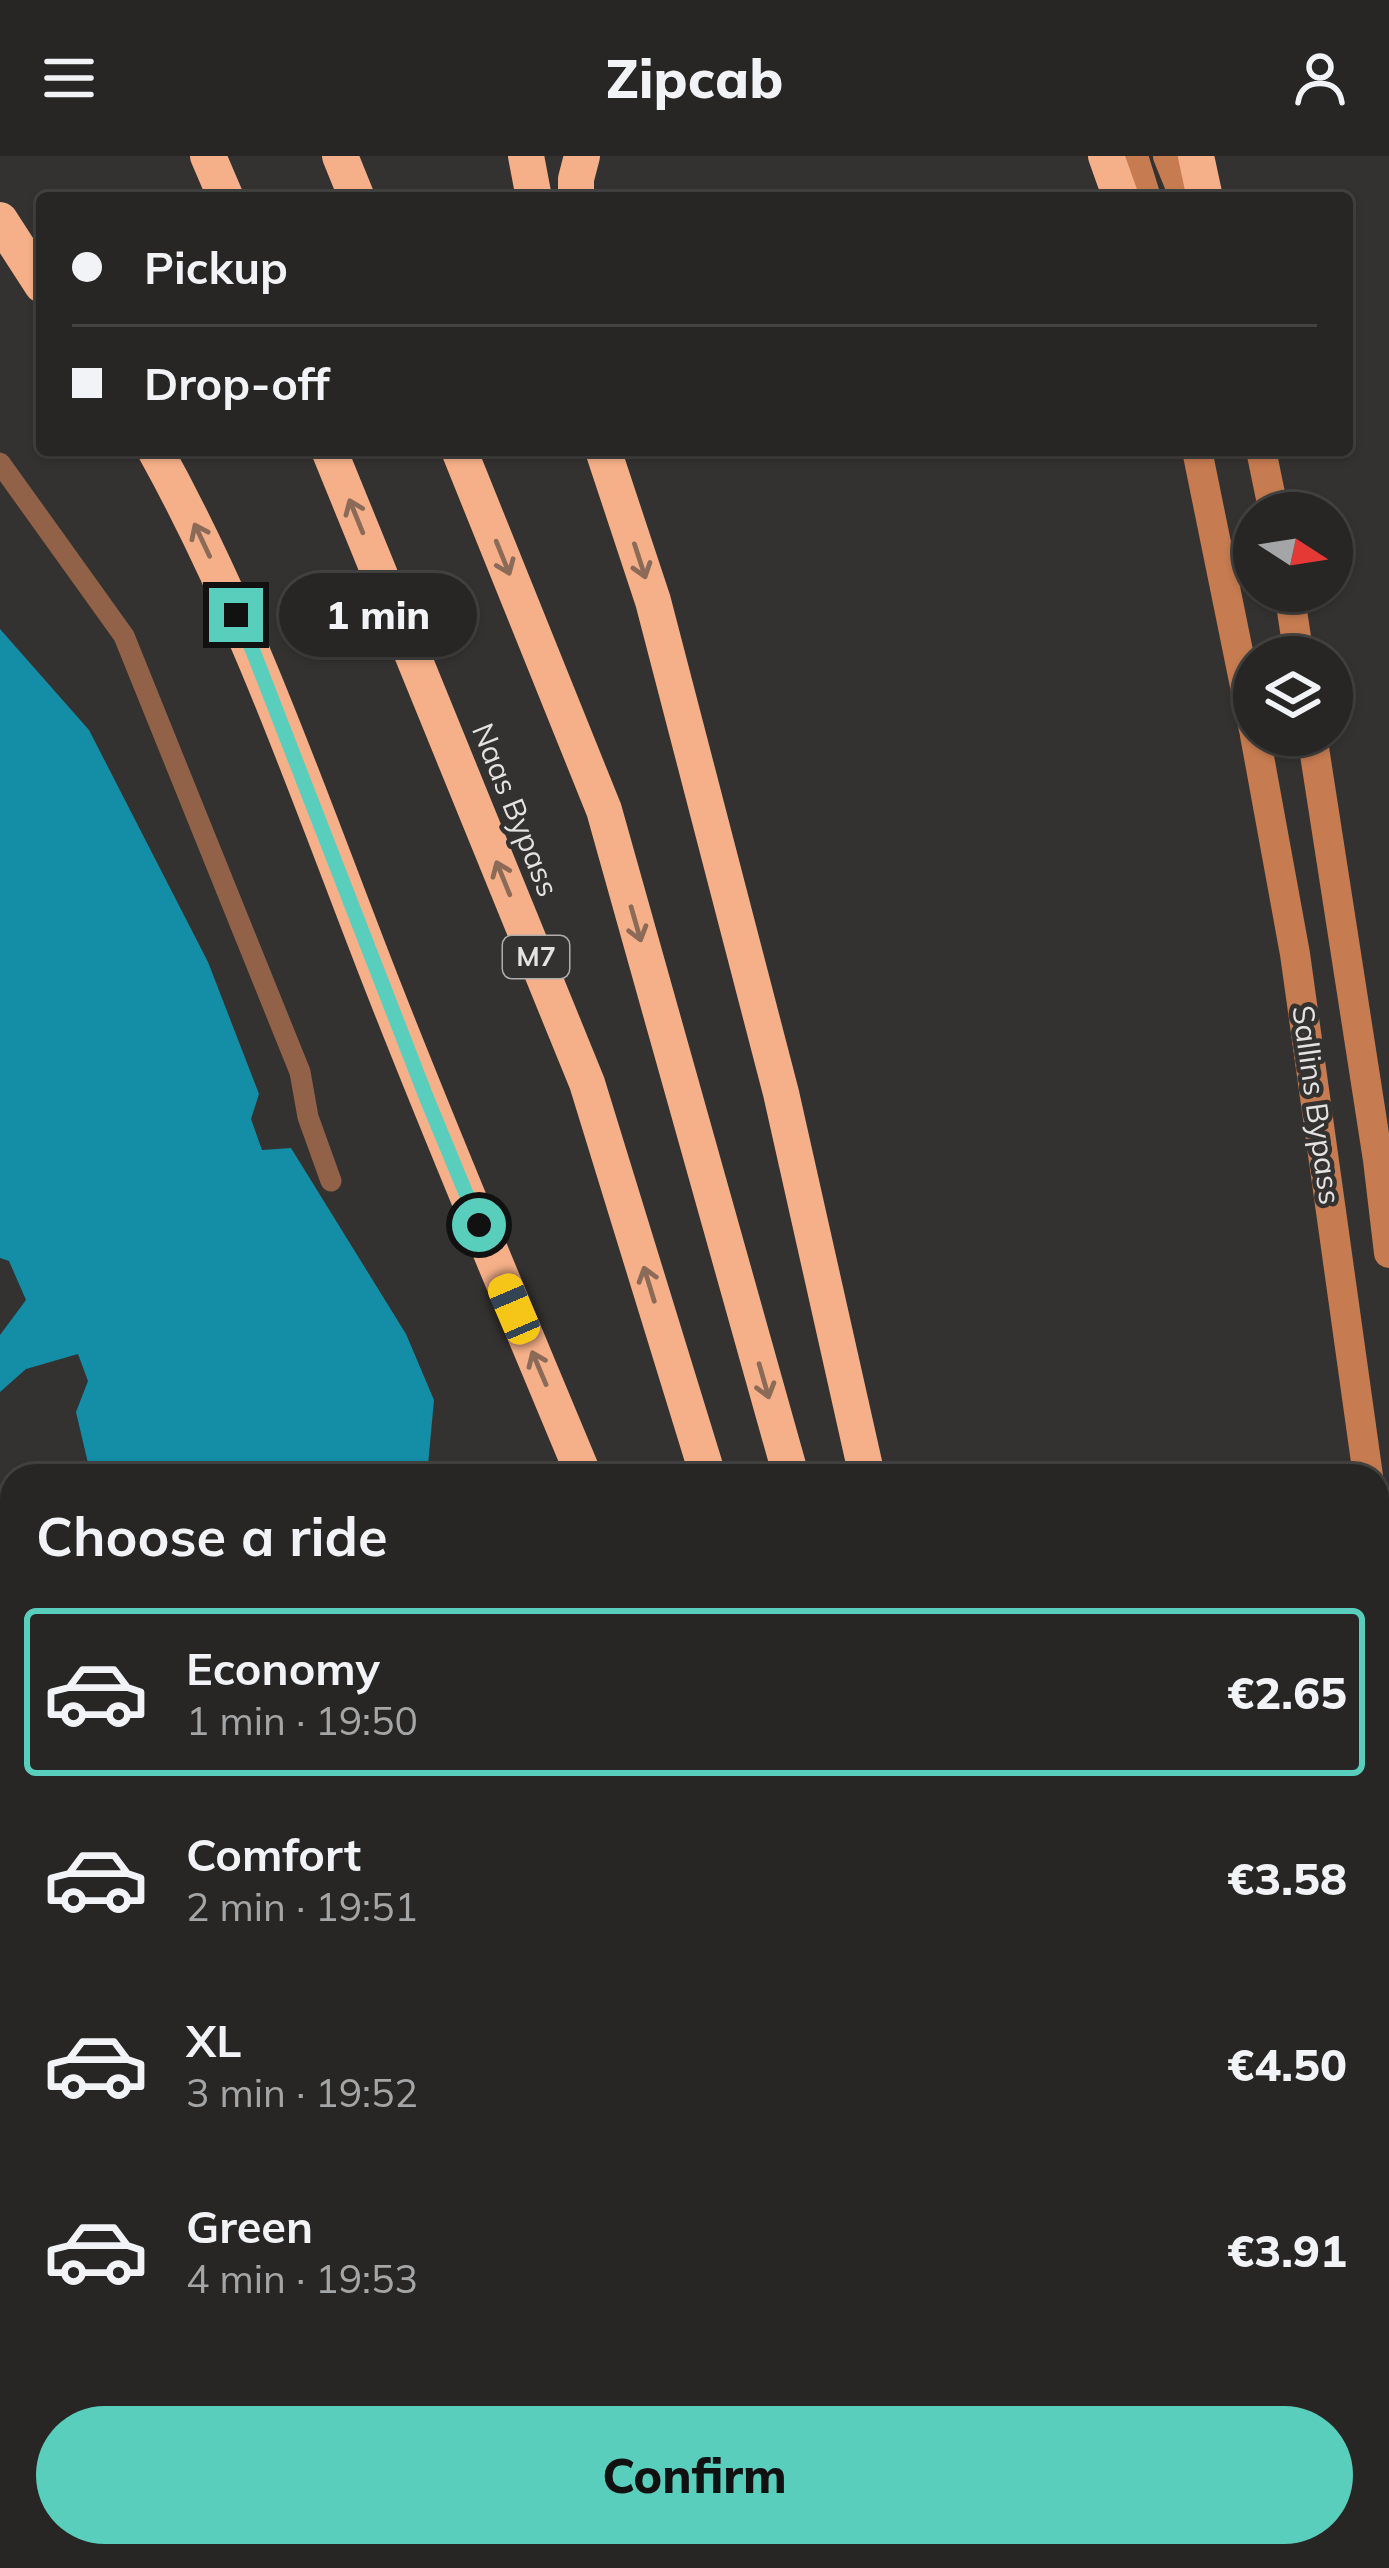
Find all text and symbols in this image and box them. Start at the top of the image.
text: Zipcab [606,44,783,112]
icon: menu [36,45,102,111]
icon: person [1287,45,1353,111]
text: Pickup [144,239,288,295]
text: Drop-off [144,355,330,411]
north arrow [1233,492,1353,612]
map controls [1233,492,1353,756]
one-way arrow [344,499,366,536]
one-way arrow [190,523,212,559]
one-way arrow [493,539,515,576]
one-way arrow [630,541,652,579]
callout: 1 min [278,573,476,657]
route end [209,588,263,642]
text: 1 min [326,590,430,639]
button: layers [1233,636,1353,756]
street label: Naas Bypass [464,718,568,902]
one-way arrow [491,860,512,897]
one-way arrow [627,905,649,943]
road number: M7 [503,936,569,978]
street label: Sallins Bypass [1284,1003,1350,1207]
route start [452,1198,506,1252]
one-way arrow [637,1266,659,1304]
car [483,1269,545,1349]
one-way arrow [527,1350,548,1387]
one-way arrow [754,1361,776,1399]
text: Choose a ride [36,1502,388,1570]
icon: car [42,1638,150,1746]
text: Economy [186,1640,380,1696]
text: €2.65 [1227,1664,1347,1720]
text: 1 min · 19:50 [186,1696,418,1745]
icon: car [42,1824,150,1932]
text: Comfort [186,1826,361,1882]
text: €3.58 [1227,1850,1347,1906]
text: 2 min · 19:51 [186,1882,418,1931]
icon: car [42,2010,150,2118]
text: XL [186,2012,241,2068]
text: €4.50 [1227,2036,1347,2092]
text: 3 min · 19:52 [186,2068,418,2117]
icon: car [42,2196,150,2304]
text: Green [186,2198,313,2254]
text: €3.91 [1227,2222,1347,2278]
text: 4 min · 19:53 [186,2254,418,2303]
button: Confirm [36,2406,1353,2544]

